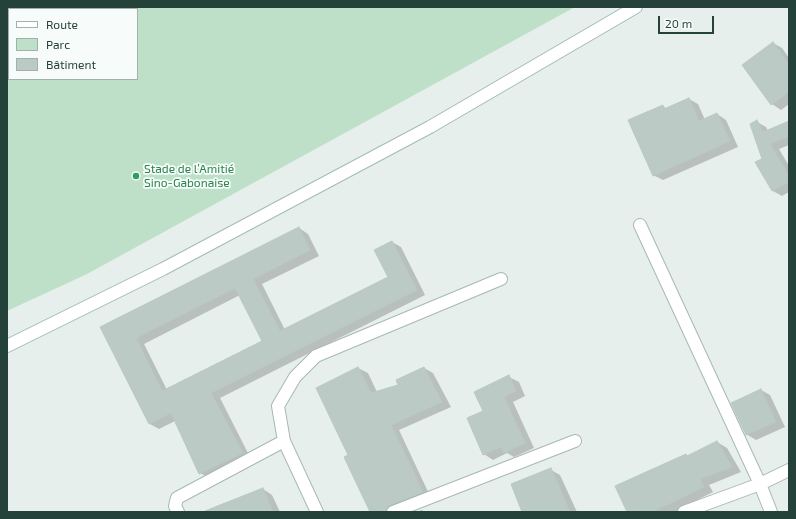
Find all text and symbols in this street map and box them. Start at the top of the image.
legend [8,8,138,80]
scale bar [660,8,716,34]
text: 20 m [665,16,692,30]
text: Route [46,17,78,31]
text: Parc [46,37,70,51]
text: Bâtiment [46,57,96,71]
place label: Stade de l’Amitié Sino-Gabonaise [144,162,234,190]
marker: Stade de l’Amitié Sino-Gabonaise [131,171,141,181]

